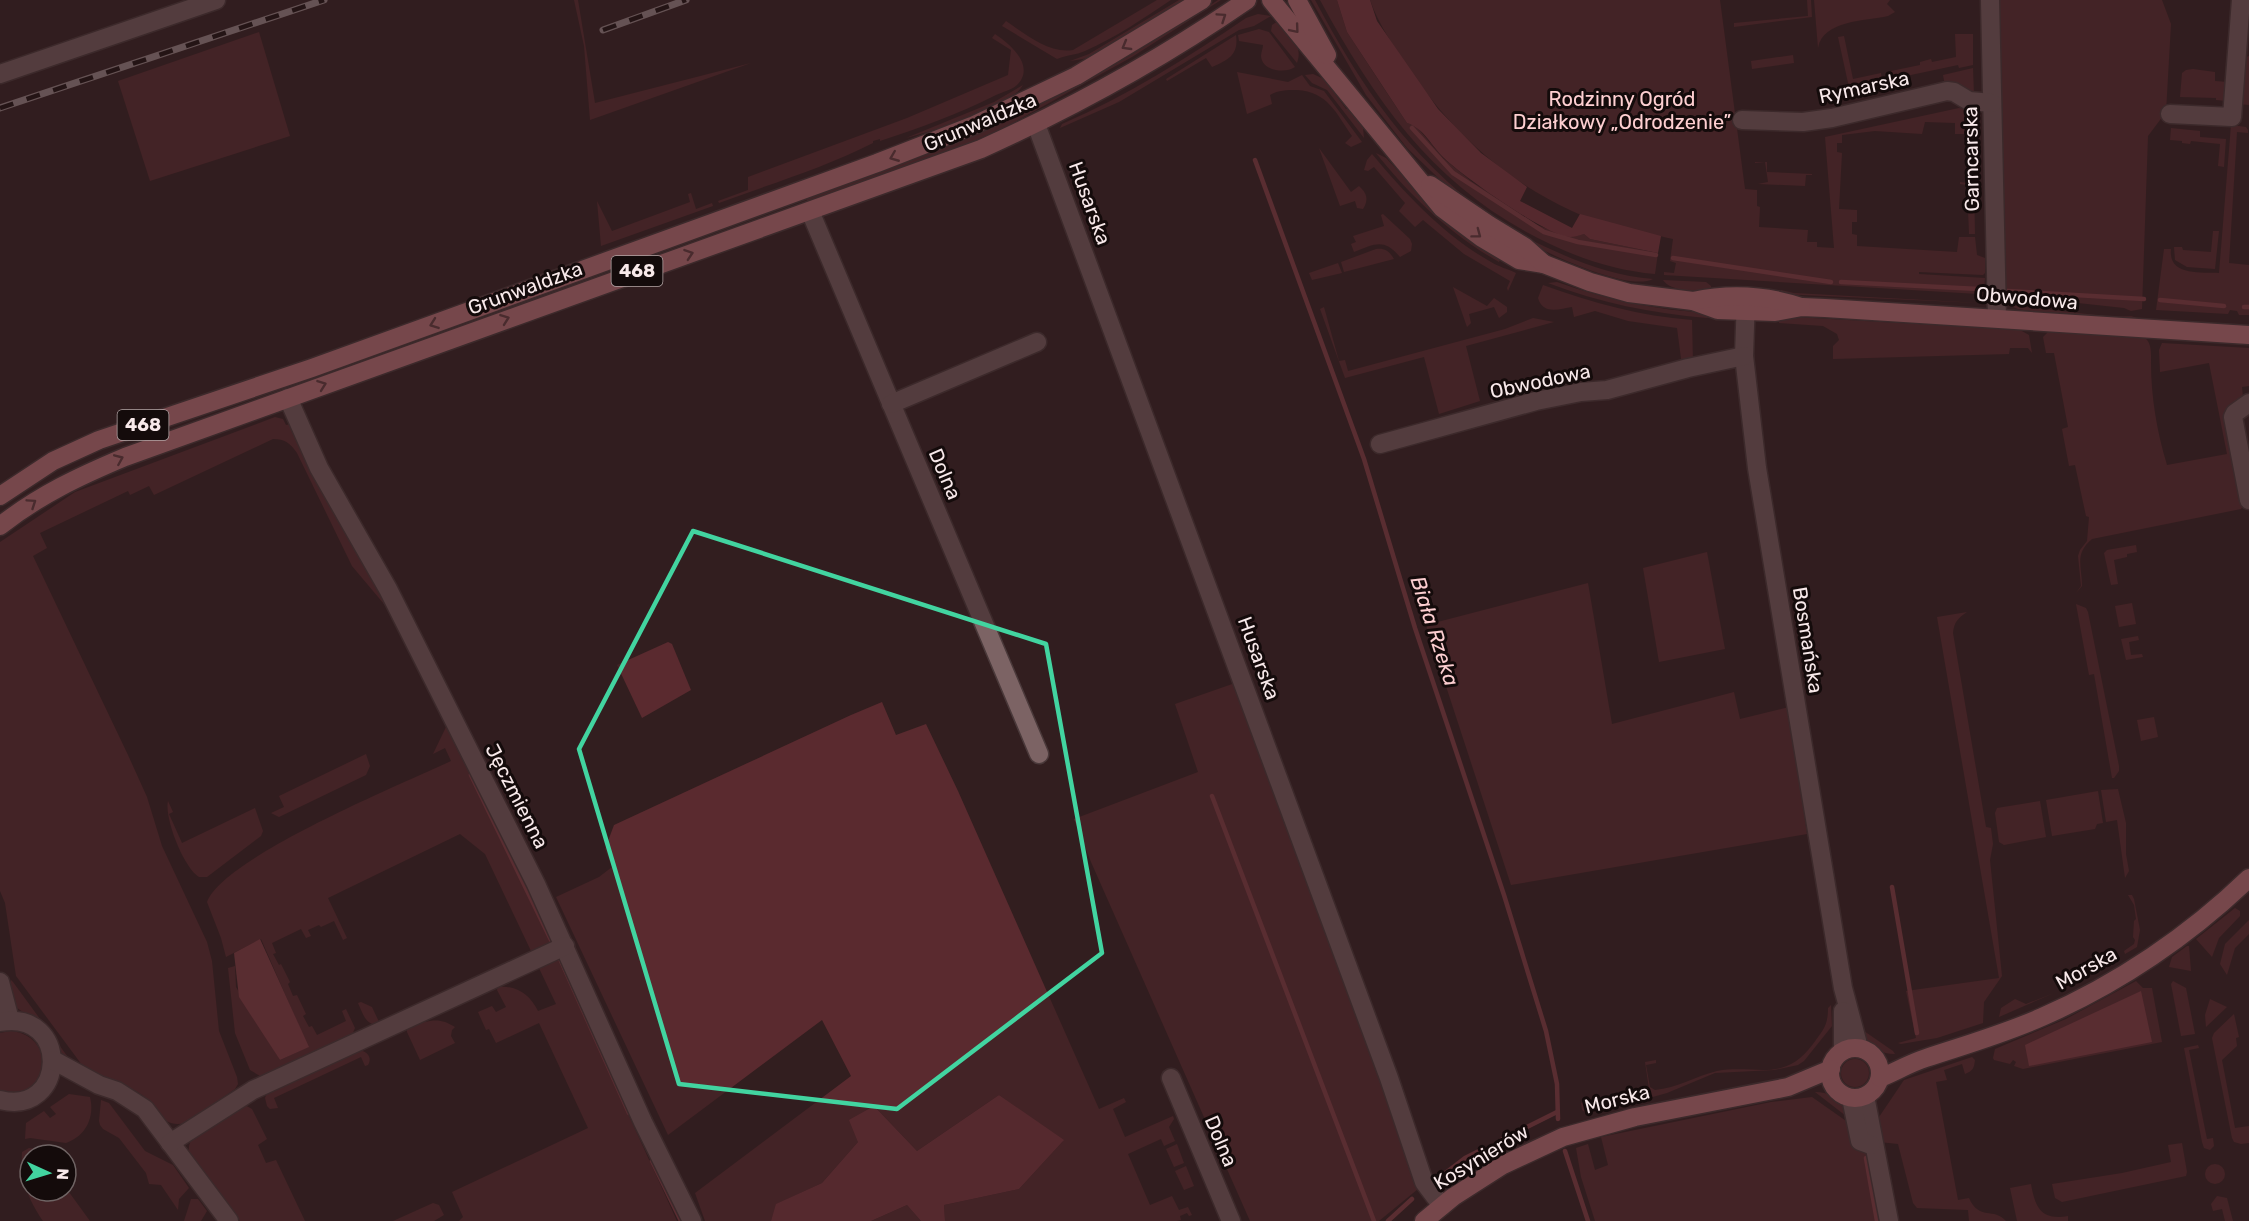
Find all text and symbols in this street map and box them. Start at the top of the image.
one-way arrow [1215,13,1226,24]
one-way arrow [1288,22,1299,33]
one-way arrow [1122,39,1133,50]
street label: Rymarska [1817,66,1911,108]
street label: Grunwaldzka [920,87,1040,157]
park label: Rodzinny Ogród Działkowy „Odrodzenie” [1513,87,1731,134]
street label: Garncarska [1958,106,1984,212]
one-way arrow [889,150,900,162]
street label: Husarska [1064,158,1116,248]
one-way arrow [1470,226,1481,237]
one-way arrow [683,248,694,261]
street label: Grunwaldzka [464,256,586,320]
road number: 468 [612,256,662,286]
street label: Obwodowa [1975,282,2079,314]
one-way arrow [499,314,510,326]
one-way arrow [429,316,440,329]
street label: Obwodowa [1487,359,1593,403]
one-way arrow [316,380,327,393]
road number: 468 [118,410,168,440]
street label: Dolna [924,445,966,503]
one-way arrow [113,454,124,466]
one-way arrow [25,499,36,510]
water label: Biała Rzeka [1406,573,1464,689]
street label: Bosmańska [1788,585,1828,695]
street label: Husarska [1233,613,1285,703]
street label: Jęczmienna [480,740,554,852]
street label: Morska [2051,941,2121,995]
street label: Morska [1582,1079,1652,1119]
street label: Dolna [1200,1112,1242,1170]
street label: Kosynierów [1429,1119,1533,1195]
north arrow [18,1143,78,1203]
text: N [53,1168,72,1180]

